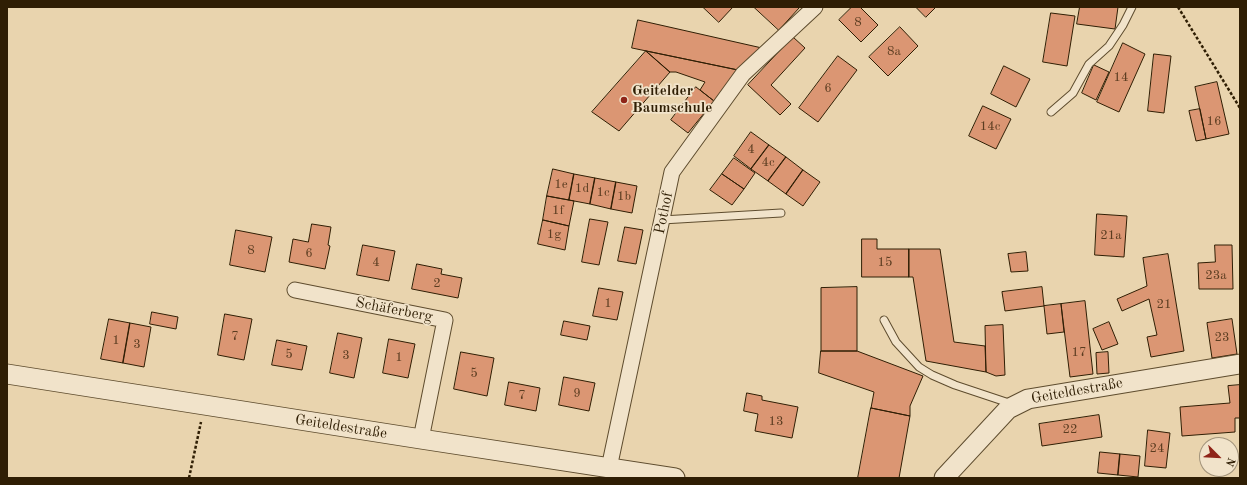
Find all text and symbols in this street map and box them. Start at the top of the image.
house number: 8 [854,15,862,31]
house number: 8a [887,44,901,60]
house number: 14 [1113,70,1129,86]
house number: 6 [824,81,832,97]
place label: Geitelder Baumschule [632,82,712,117]
marker: Geitelder Baumschule [619,95,629,105]
house number: 16 [1206,114,1222,130]
house number: 14c [980,119,1000,135]
house number: 4 [747,142,755,158]
house number: 4c [761,155,775,171]
house number: 1e [554,177,568,193]
house number: 1d [575,181,589,197]
house number: 1c [596,185,610,201]
house number: 1b [617,189,631,205]
street label: Pothof [651,190,677,236]
house number: 1f [552,203,564,219]
house number: 1g [547,227,561,243]
house number: 21a [1100,228,1122,244]
house number: 8 [247,243,255,259]
house number: 6 [305,246,313,262]
house number: 4 [372,255,380,271]
house number: 15 [877,255,893,271]
house number: 23a [1205,268,1227,284]
house number: 2 [433,276,441,292]
street label: Schäferberg [354,294,434,326]
house number: 1 [604,296,612,312]
house number: 21 [1156,297,1172,313]
house number: 7 [231,329,239,345]
house number: 23 [1214,330,1230,346]
house number: 1 [112,333,120,349]
house number: 3 [133,337,141,353]
house number: 17 [1071,345,1087,361]
house number: 5 [285,347,293,363]
house number: 3 [342,348,350,364]
house number: 1 [395,350,403,366]
house number: 5 [470,366,478,382]
street label: Geiteldestraße [1030,374,1124,408]
house number: 9 [573,386,581,402]
house number: 7 [518,388,526,404]
street label: Geiteldestraße [294,411,388,443]
house number: 13 [768,414,784,430]
house number: 22 [1062,422,1078,438]
north arrow [1199,437,1239,477]
house number: 24 [1149,441,1165,457]
text: N [1223,456,1236,468]

